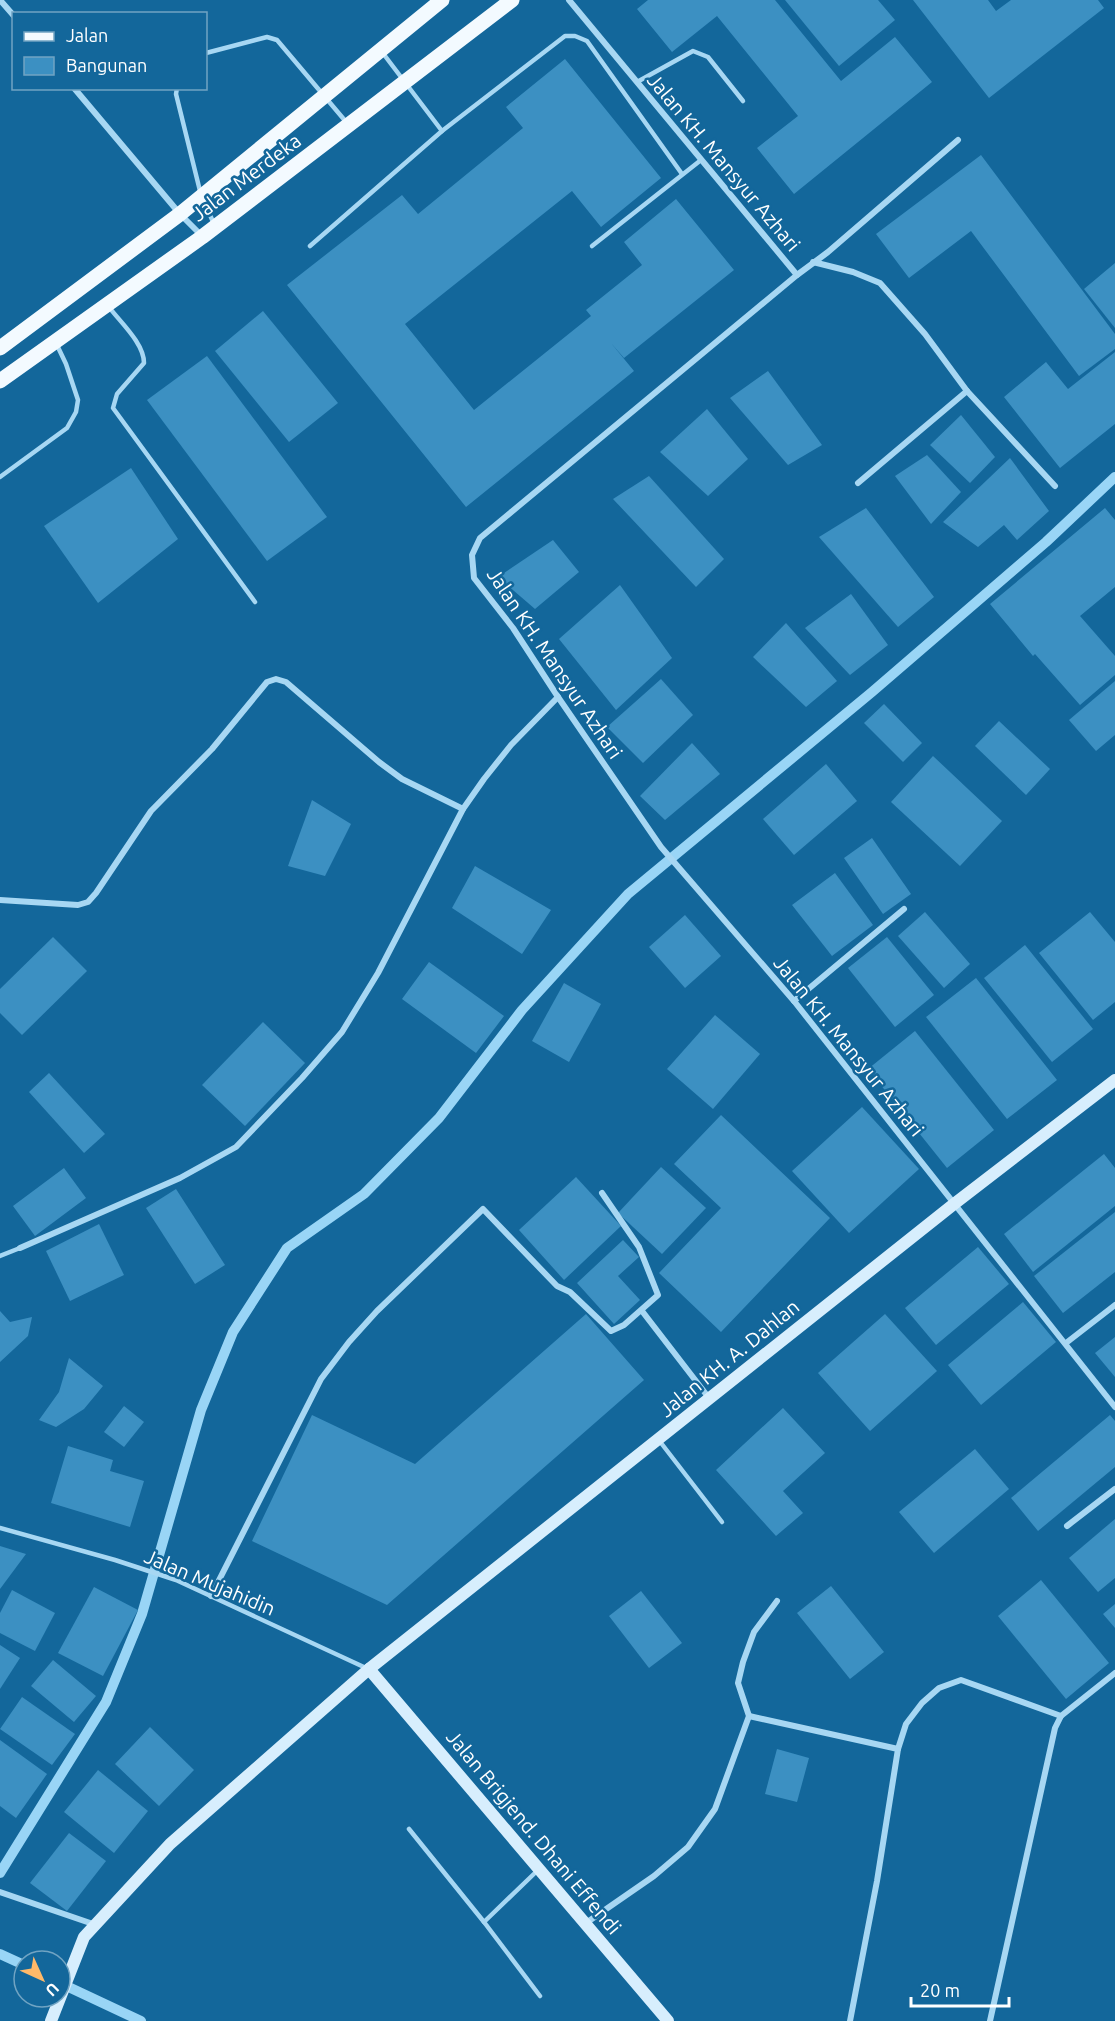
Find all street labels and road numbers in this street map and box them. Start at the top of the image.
street label: Jalan KH. Mansyur Azhari [643,68,805,256]
street label: Jalan Merdeka [187,128,305,226]
street label: Jalan KH. Mansyur Azhari [483,563,627,763]
street label: Jalan KH. Mansyur Azhari [769,951,929,1141]
street label: Jalan KH. A. Dahlan [654,1295,804,1421]
street label: Jalan Mujahidin [141,1544,279,1620]
street label: Jalan Brigjend. Dhani Effendi [442,1725,626,1939]

